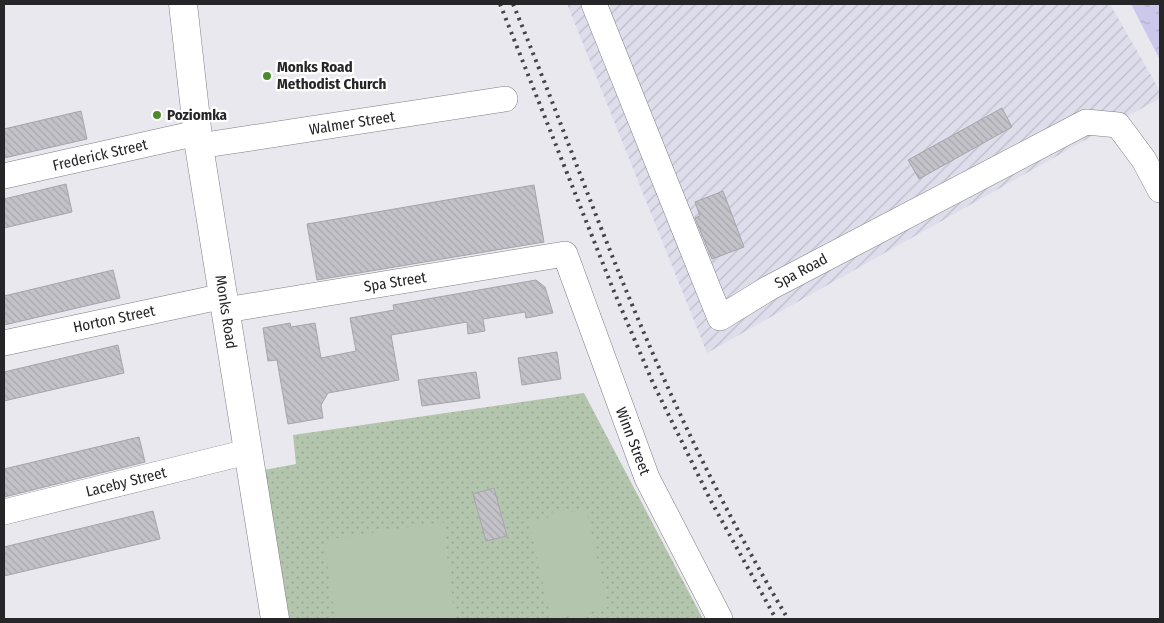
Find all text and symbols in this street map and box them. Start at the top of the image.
place label: Monks Road Methodist Church [277,58,387,93]
marker: Monks Road Methodist Church [261,70,273,82]
place label: Poziomka [167,106,228,124]
street label: Walmer Street [308,107,396,139]
marker: Poziomka [151,109,163,121]
street label: Frederick Street [51,135,149,175]
street label: Spa Road [771,250,831,292]
street label: Spa Street [362,268,428,296]
street label: Monks Road [211,274,241,350]
street label: Horton Street [71,302,157,336]
street label: Winn Street [612,405,654,478]
street label: Laceby Street [84,463,168,501]

